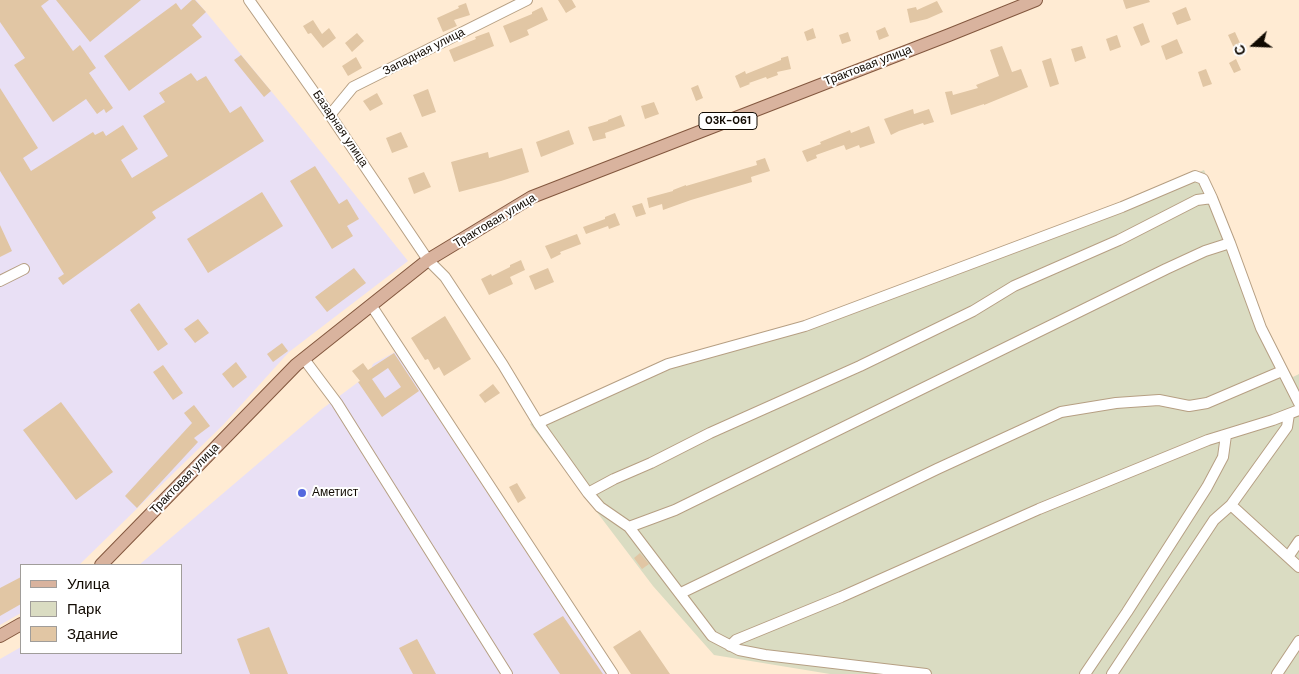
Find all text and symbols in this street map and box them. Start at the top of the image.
north arrow [1229,20,1279,70]
street label: Западная улица [381,25,467,79]
text: С [1230,42,1250,58]
street label: Трактовая улица [822,43,914,89]
street label: Базарная улица [309,88,371,170]
road number: 03К-061 [699,112,757,130]
street label: Трактовая улица [451,191,539,251]
street label: Трактовая улица [148,441,222,517]
place label: Аметист [312,486,358,500]
marker: Аметист [296,487,308,499]
legend [20,564,182,654]
text: Улица [67,574,110,594]
text: Парк [67,599,101,619]
text: Здание [67,624,118,644]

